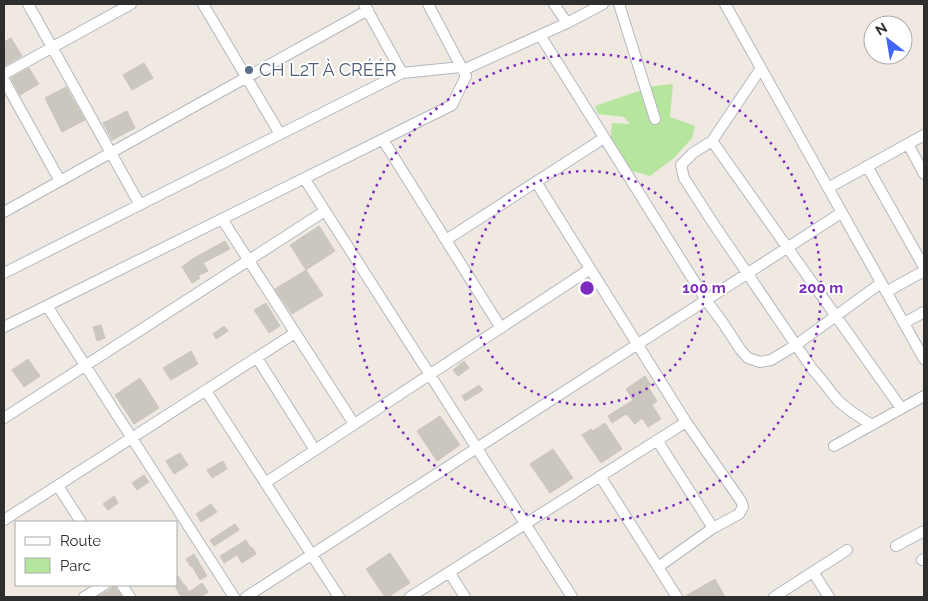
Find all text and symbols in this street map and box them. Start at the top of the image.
north arrow [863,15,913,65]
text: N [873,19,890,38]
place label: CH L2T À CRÉÉR [259,58,397,80]
marker: CH L2T À CRÉÉR [243,64,255,76]
centre of rings [578,279,596,297]
text: 100 m [682,279,726,297]
text: 200 m [799,279,843,297]
legend [15,521,178,586]
text: Route [60,532,101,550]
text: Parc [60,557,91,575]

